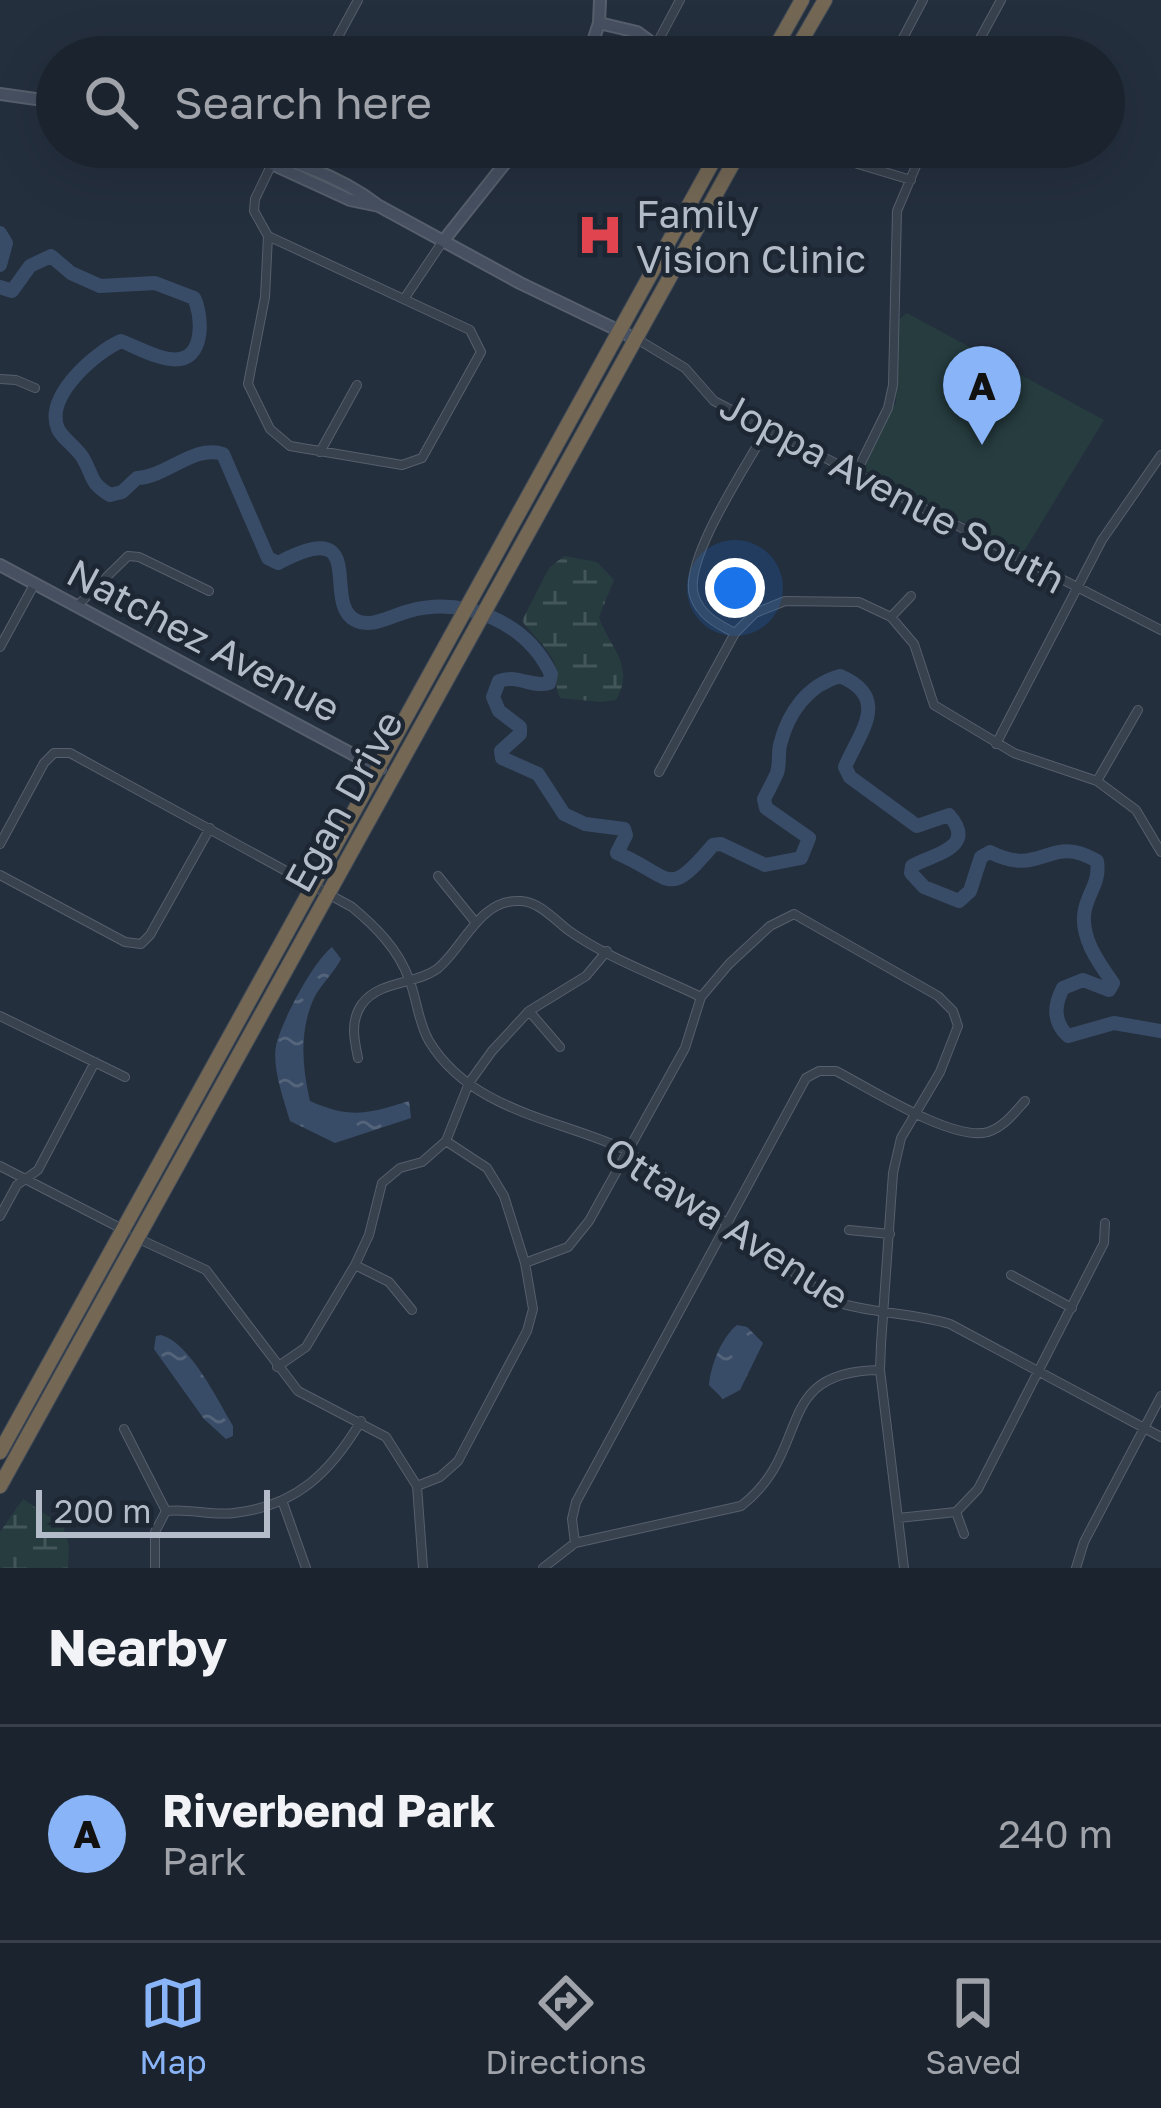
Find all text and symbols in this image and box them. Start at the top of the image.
search box [36,36,1125,168]
icon: search [78,69,144,135]
text: Search here [174,75,432,129]
place label: Family Vision Clinic [636,190,866,282]
hospital icon: Family Vision Clinic [575,210,625,260]
pin: A [943,346,1021,445]
street label: Joppa Avenue South [713,381,1073,603]
street label: Natchez Avenue [60,548,348,732]
your location [705,558,765,618]
street label: Egan Drive [274,702,412,900]
street label: Ottawa Avenue [596,1127,858,1319]
scale bar [36,1484,270,1537]
text: 200 m [54,1491,152,1530]
text: Nearby [48,1616,227,1677]
text: Riverbend Park [162,1783,495,1837]
text: A [73,1810,101,1857]
text: 240 m [998,1810,1113,1857]
text: Park [162,1837,246,1884]
tab: Map [139,1970,207,2081]
tab: Directions [485,1970,647,2081]
tab: Saved [925,1970,1022,2081]

